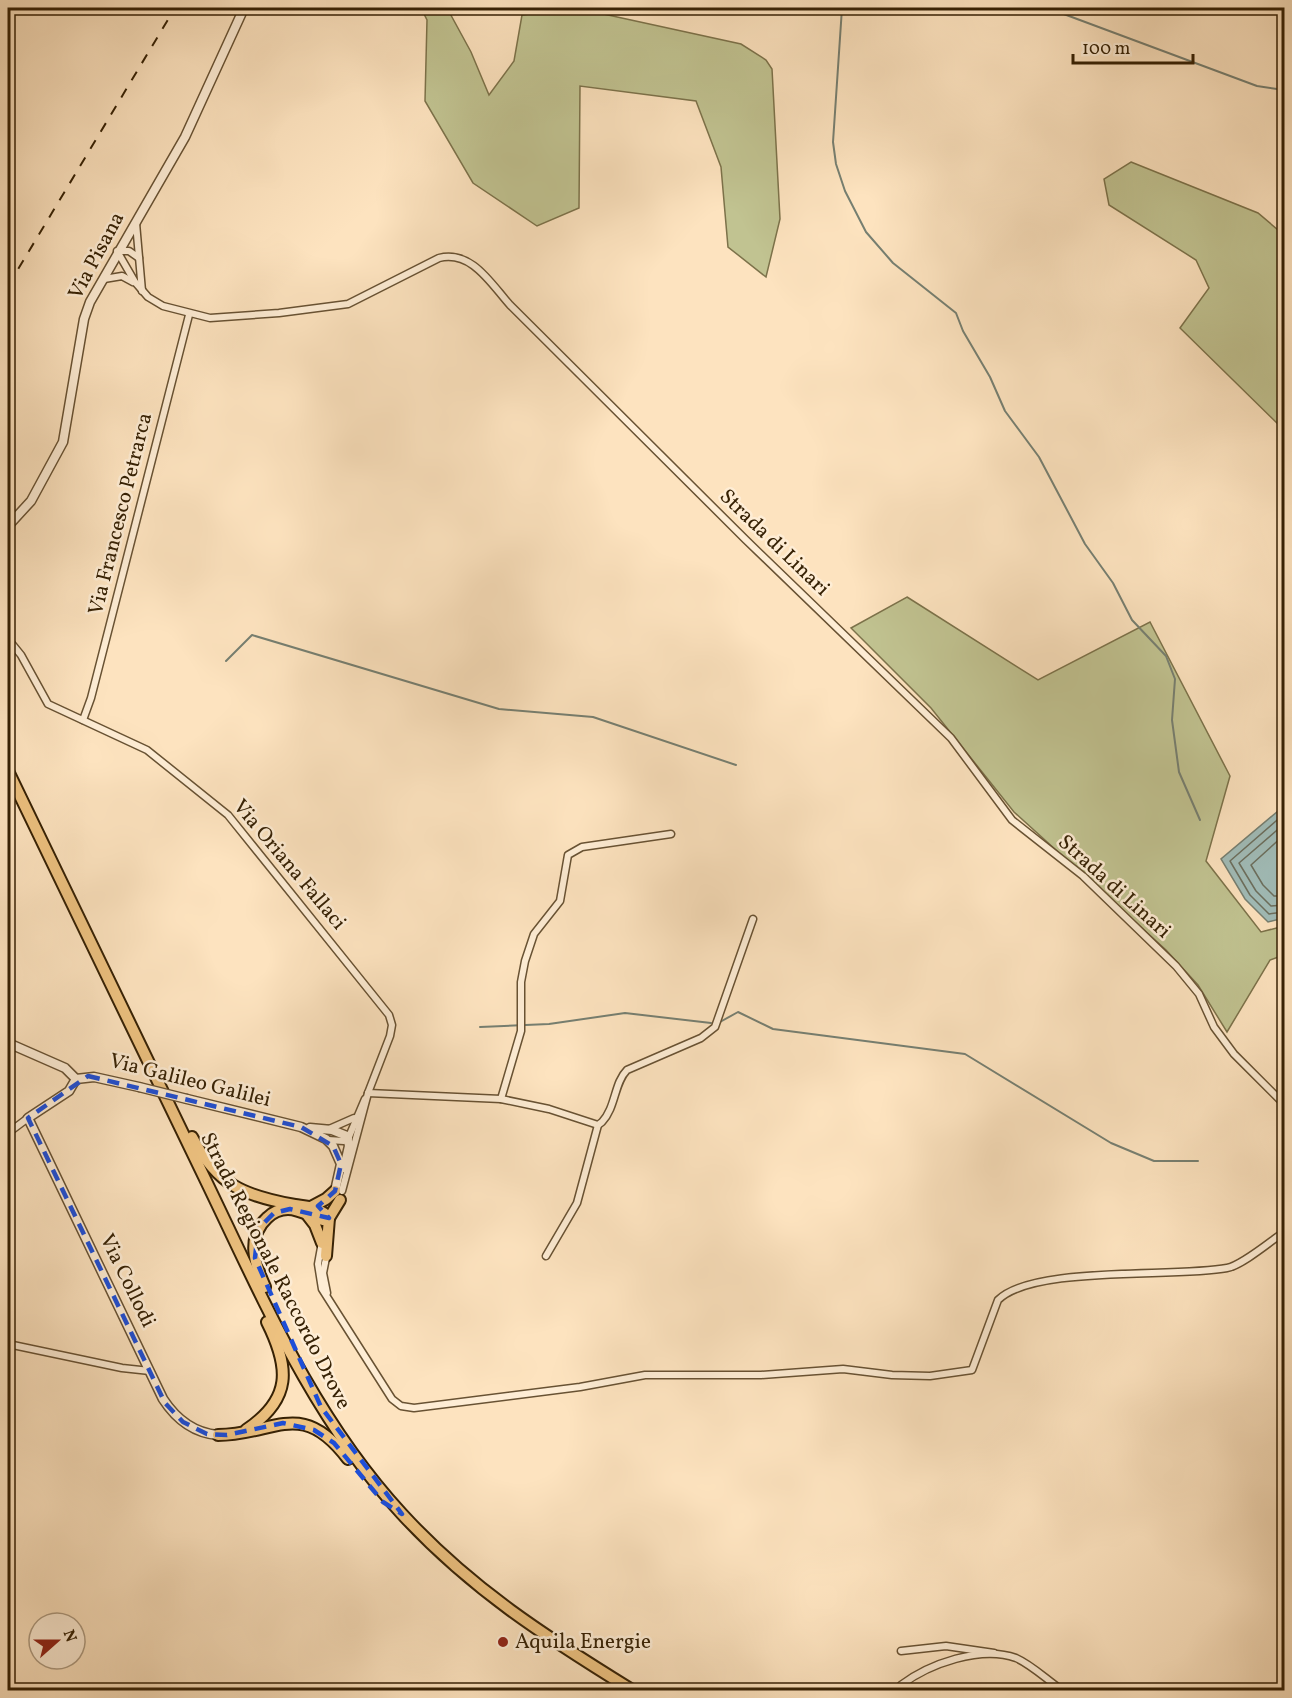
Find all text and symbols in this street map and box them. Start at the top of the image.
scale bar [1073,27,1193,65]
text: 100 m [1082,37,1131,62]
street label: Via Pisana [62,207,132,305]
street label: Via Francesco Petrarca [82,410,160,618]
street label: Strada di Linari [712,483,836,603]
street label: Via Oriana Fallaci [226,793,352,937]
street label: Strada di Linari [1051,828,1177,946]
street label: Via Galileo Galilei [106,1047,274,1115]
street label: Strada Regionale Raccordo Drove [192,1128,358,1414]
street label: Via Collodi [92,1229,162,1333]
north arrow [27,1611,87,1671]
text: N [57,1627,82,1646]
place label: Aquila Energie [515,1628,651,1657]
marker: Aquila Energie [496,1635,510,1649]

